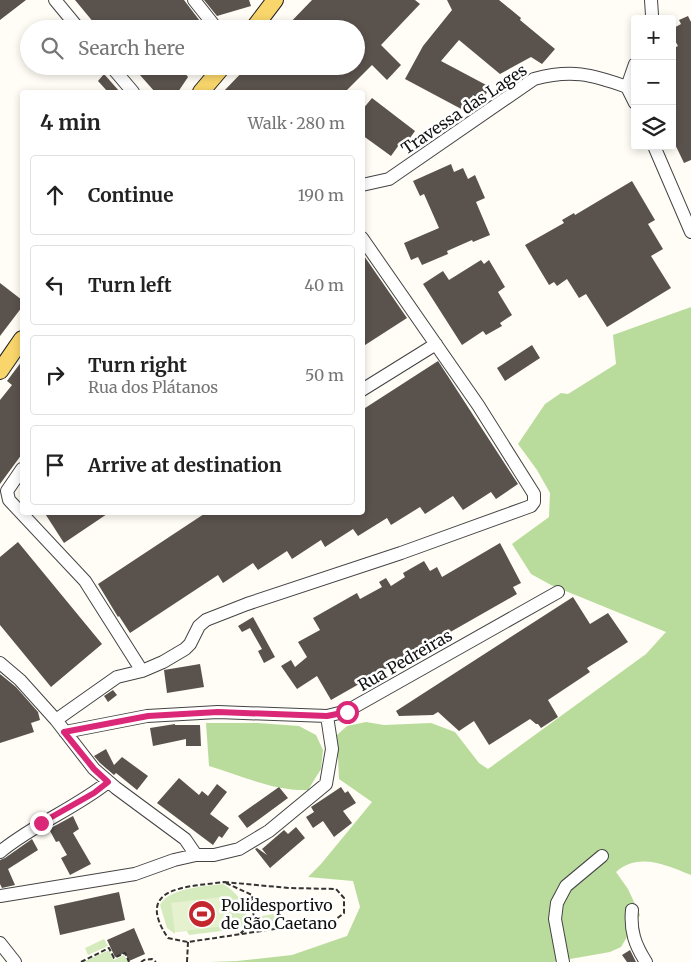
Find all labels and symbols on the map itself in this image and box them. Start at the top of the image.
street label: Travessa das Lages [397,59,531,158]
street label: Rua Pedreiras [354,625,456,695]
route start [336,701,359,724]
route end [30,812,53,835]
place label: Polidesportivo de São Caetano [221,895,337,933]
sports icon: Polidesportivo de São Caetano [187,899,217,929]

